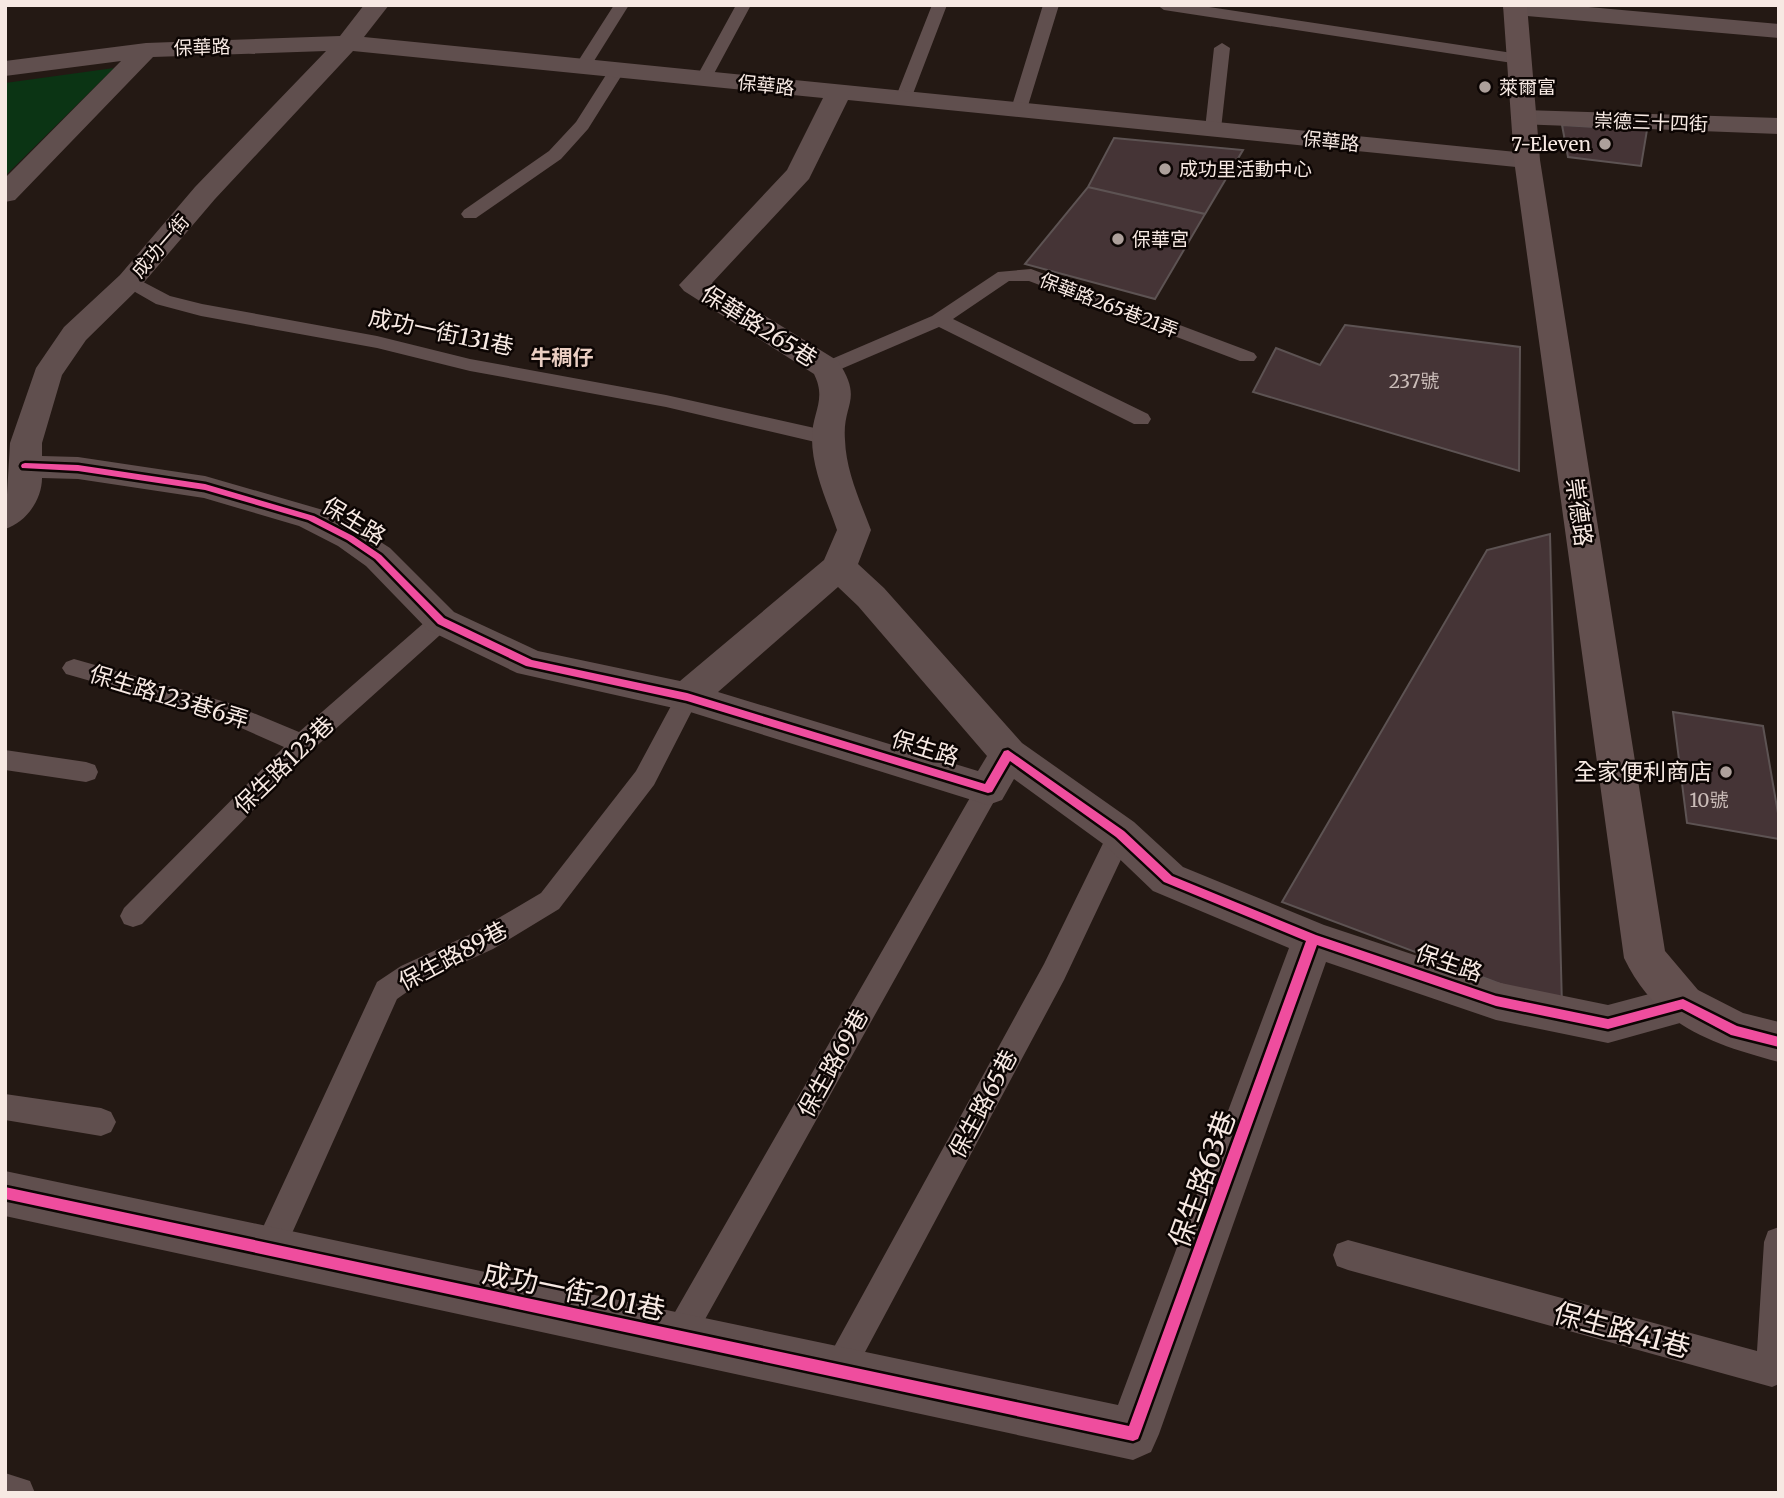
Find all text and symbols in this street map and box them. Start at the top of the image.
street label: 保華路 [173,34,231,60]
street label: 保華路 [736,70,796,100]
place label: 萊爾富 [1499,75,1556,99]
marker: 萊爾富 [1477,79,1493,95]
street label: 崇德三十四街 [1594,108,1708,136]
street label: 保華路 [1301,126,1361,156]
place label: 7-Eleven [1511,132,1591,156]
marker: 7-Eleven [1597,136,1613,152]
place label: 成功里活動中心 [1179,157,1312,181]
marker: 成功里活動中心 [1157,161,1173,177]
street label: 成功一街 [126,209,194,283]
place label: 保華宮 [1132,227,1189,251]
marker: 保華宮 [1110,231,1126,247]
street label: 保華路265巷21弄 [1036,267,1182,343]
street label: 保華路265巷 [696,278,823,373]
street label: 成功一街131巷 [366,302,516,361]
district label: 牛稠仔 [531,344,594,371]
house number: 237號 [1389,369,1439,393]
street label: 崇德路 [1560,476,1599,548]
street label: 保生路 [317,490,391,551]
street label: 保生路123巷6弄 [86,659,252,735]
street label: 保生路123巷 [228,710,340,820]
street label: 保生路 [888,724,962,771]
place label: 全家便利商店 [1574,757,1712,786]
marker: 全家便利商店 [1718,764,1734,780]
house number: 10號 [1689,788,1729,812]
street label: 保生路89巷 [393,915,512,996]
street label: 保生路 [1412,938,1487,987]
street label: 保生路69巷 [791,1004,874,1122]
street label: 保生路65巷 [942,1045,1023,1163]
street label: 保生路63巷 [1161,1106,1243,1252]
street label: 成功一街201巷 [479,1254,669,1328]
street label: 保生路41巷 [1550,1295,1694,1365]

